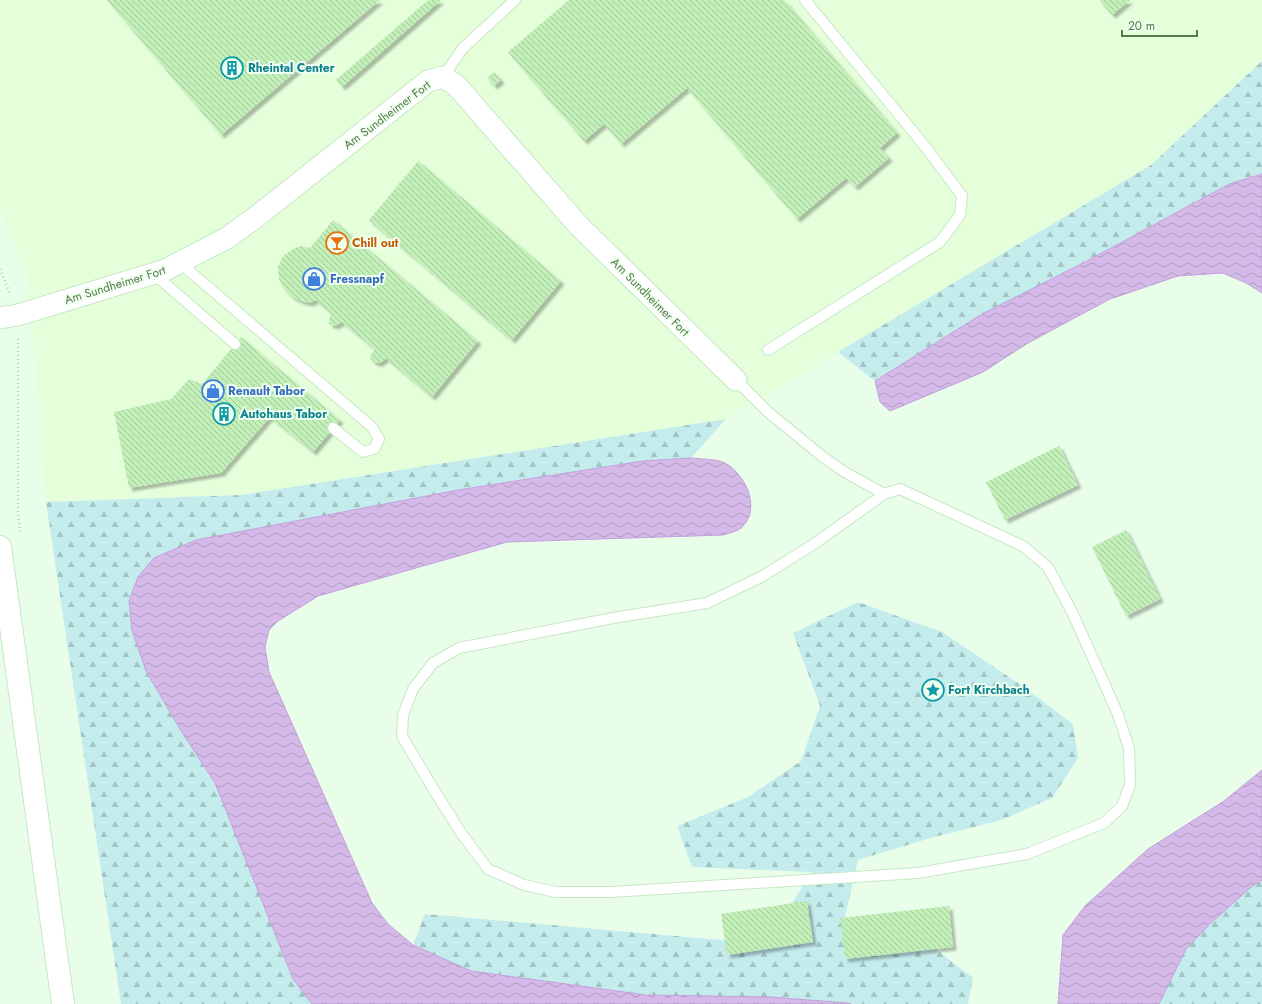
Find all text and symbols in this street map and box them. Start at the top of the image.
scale bar [1122,12,1197,38]
text: 20 m [1128,17,1155,35]
building icon: Rheintal Center [219,55,245,81]
place label: Rheintal Center [248,59,335,77]
street label: Am Sundheimer Fort [340,76,434,154]
bar icon: Chill out [324,230,350,256]
place label: Chill out [352,234,399,252]
street label: Am Sundheimer Fort [607,254,694,341]
street label: Am Sundheimer Fort [62,261,168,309]
shop icon: Fressnapf [301,266,327,292]
place label: Fressnapf [330,270,385,288]
shop icon: Renault Tabor [200,378,226,404]
place label: Renault Tabor [228,382,305,400]
building icon: Autohaus Tabor [211,401,237,427]
place label: Autohaus Tabor [239,405,327,423]
place icon: Fort Kirchbach [920,677,946,703]
place label: Fort Kirchbach [948,681,1030,699]

